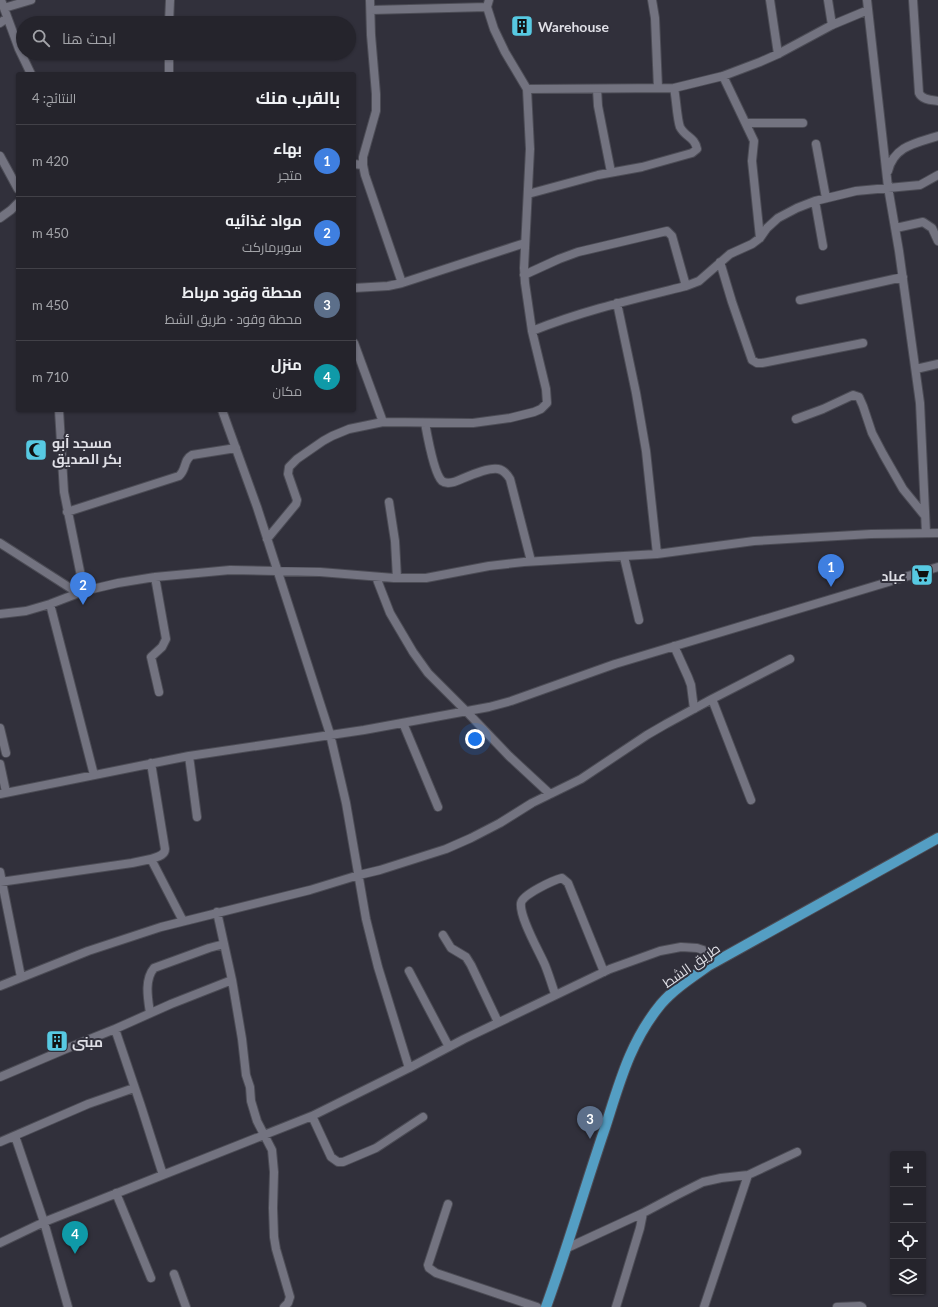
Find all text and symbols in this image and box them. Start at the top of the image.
building icon: Warehouse [509,13,535,39]
search box [16,16,356,60]
place label: Warehouse [538,18,609,35]
icon: search [30,27,52,49]
text: ابحث هنا [62,29,116,47]
text: بالقرب منك [256,87,340,108]
text: النتائج: 4 [32,90,76,106]
text: بهاء [273,139,302,157]
text: 420 m [32,153,69,169]
text: 1 [323,153,331,169]
text: متجر [278,167,302,183]
text: مواد غذائيه [225,211,302,229]
text: 450 m [32,225,69,241]
text: 2 [323,225,331,241]
text: سوبرماركت [242,239,302,255]
text: محطة وقود مرباط [182,283,302,301]
text: 450 m [32,297,69,313]
text: 3 [323,297,331,313]
text: محطة وقود · طريق الشط [165,311,302,327]
text: منزل [271,355,302,373]
text: 710 m [32,369,69,385]
text: 4 [323,369,331,385]
text: مكان [273,383,302,399]
place label: مسجد أبو بكر الصديق [52,434,122,468]
mosque icon: مسجد أبو بكر الصديق [23,437,49,463]
pin: 1 [818,554,844,587]
supermarket icon: عباد [909,562,935,588]
place label: عباد [881,567,906,584]
pin: 2 [70,572,96,605]
your location [465,729,485,749]
street label: طريق الشط [659,939,724,992]
building icon: مبنى [44,1028,70,1054]
place label: مبنى [72,1033,103,1051]
pin: 3 [577,1106,603,1139]
map controls [890,1151,926,1295]
button: + [890,1151,926,1187]
button: − [890,1187,926,1223]
pin: 4 [62,1221,88,1254]
button: locate [890,1223,926,1259]
button: layers [890,1259,926,1295]

